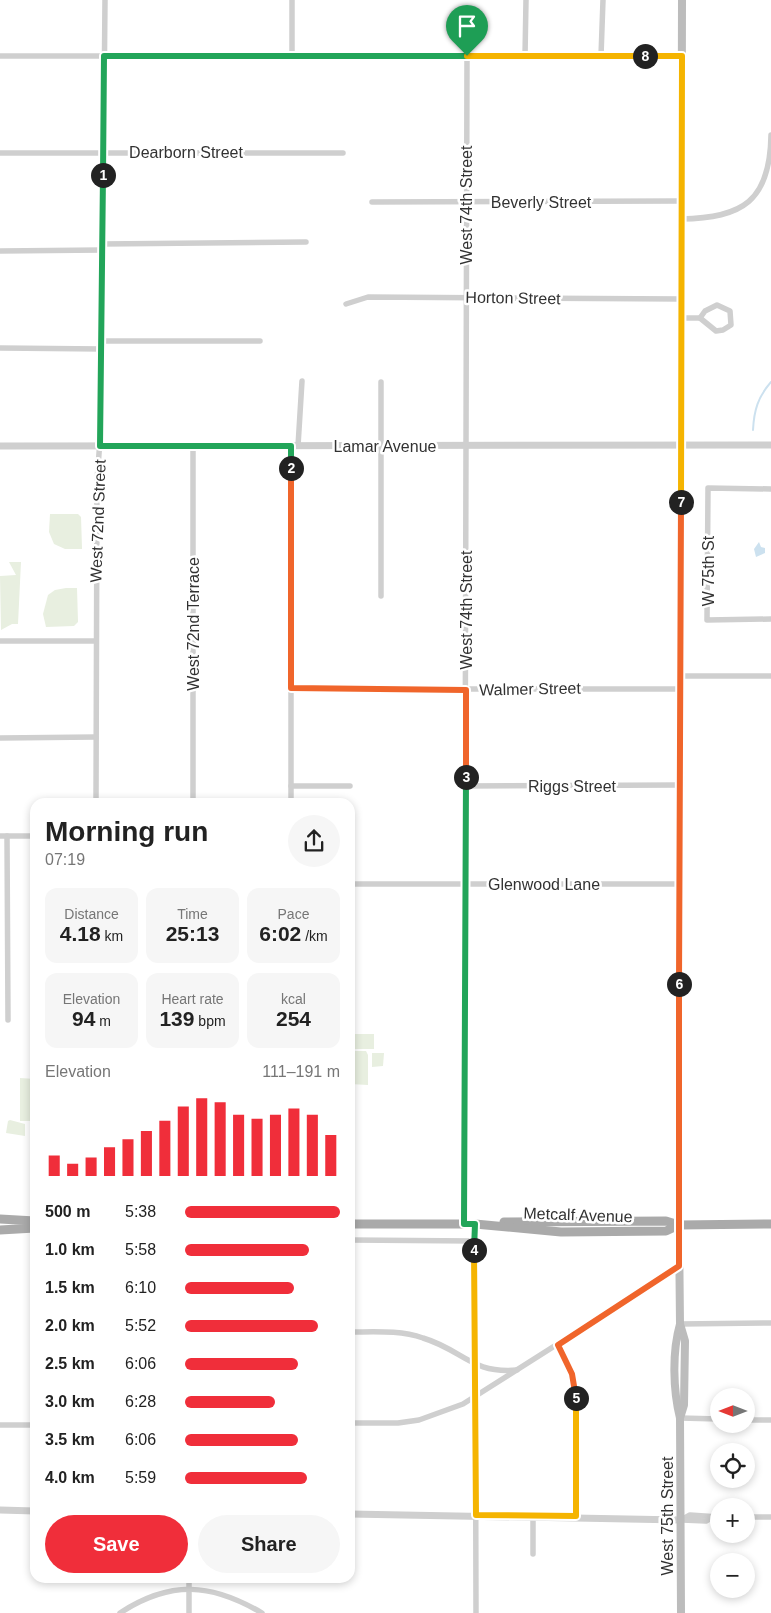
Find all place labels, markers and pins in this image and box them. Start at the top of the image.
pin [446,5,488,56]
pin: 8 [632,44,658,68]
pin: 1 [90,162,116,188]
pin: 2 [278,456,304,480]
pin: 7 [668,490,694,514]
pin: 3 [454,764,478,790]
pin: 6 [666,972,692,996]
pin: 4 [462,1238,486,1262]
pin: 5 [564,1386,588,1410]

